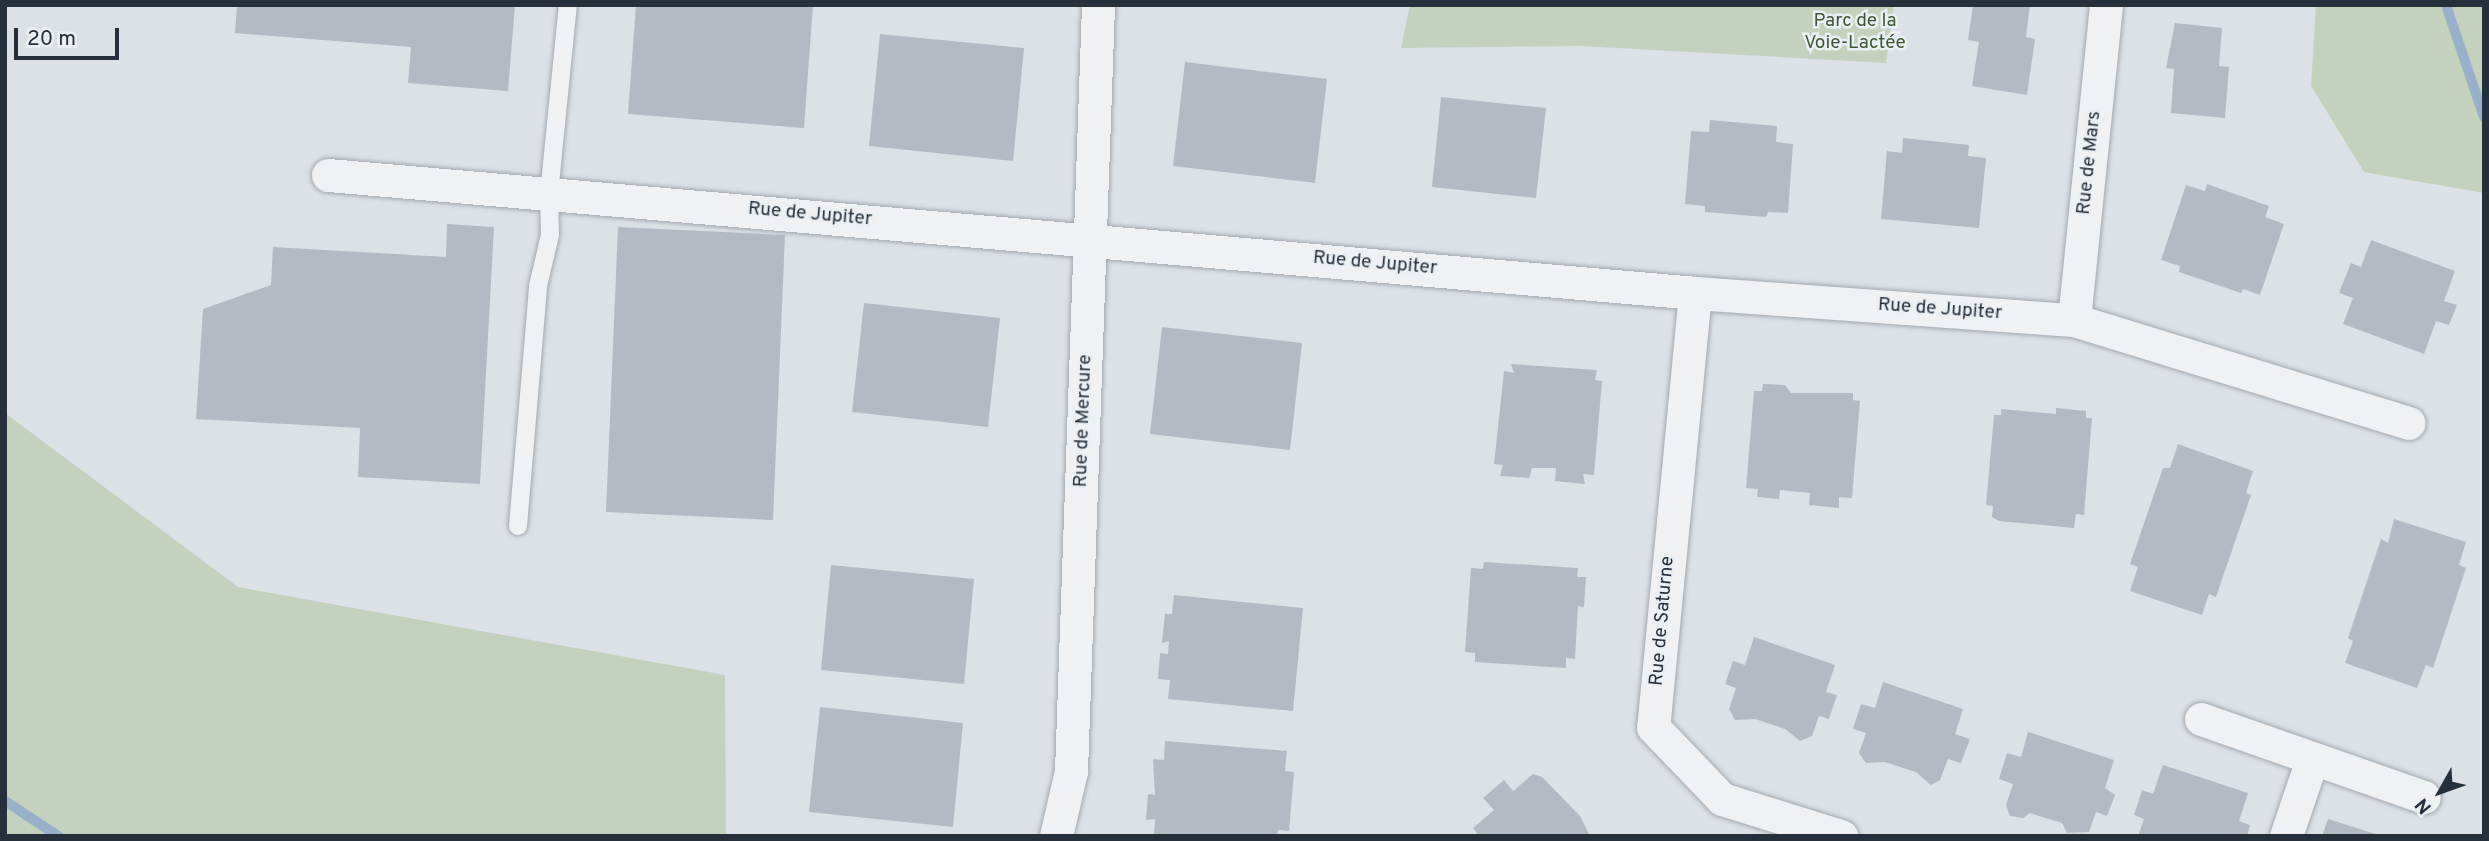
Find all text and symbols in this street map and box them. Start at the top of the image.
park label: Parc de la Voie-Lactée [1804,11,1906,55]
scale bar [18,14,122,58]
text: 20 m [27,26,76,53]
street label: Rue de Mars [2073,110,2107,216]
street label: Rue de Jupiter [747,198,873,232]
street label: Rue de Jupiter [1312,247,1438,281]
street label: Rue de Jupiter [1877,294,2003,326]
street label: Rue de Mercure [1070,354,1098,488]
street label: Rue de Saturne [1646,555,1680,687]
north arrow [2405,757,2475,827]
text: N [2410,793,2437,818]

